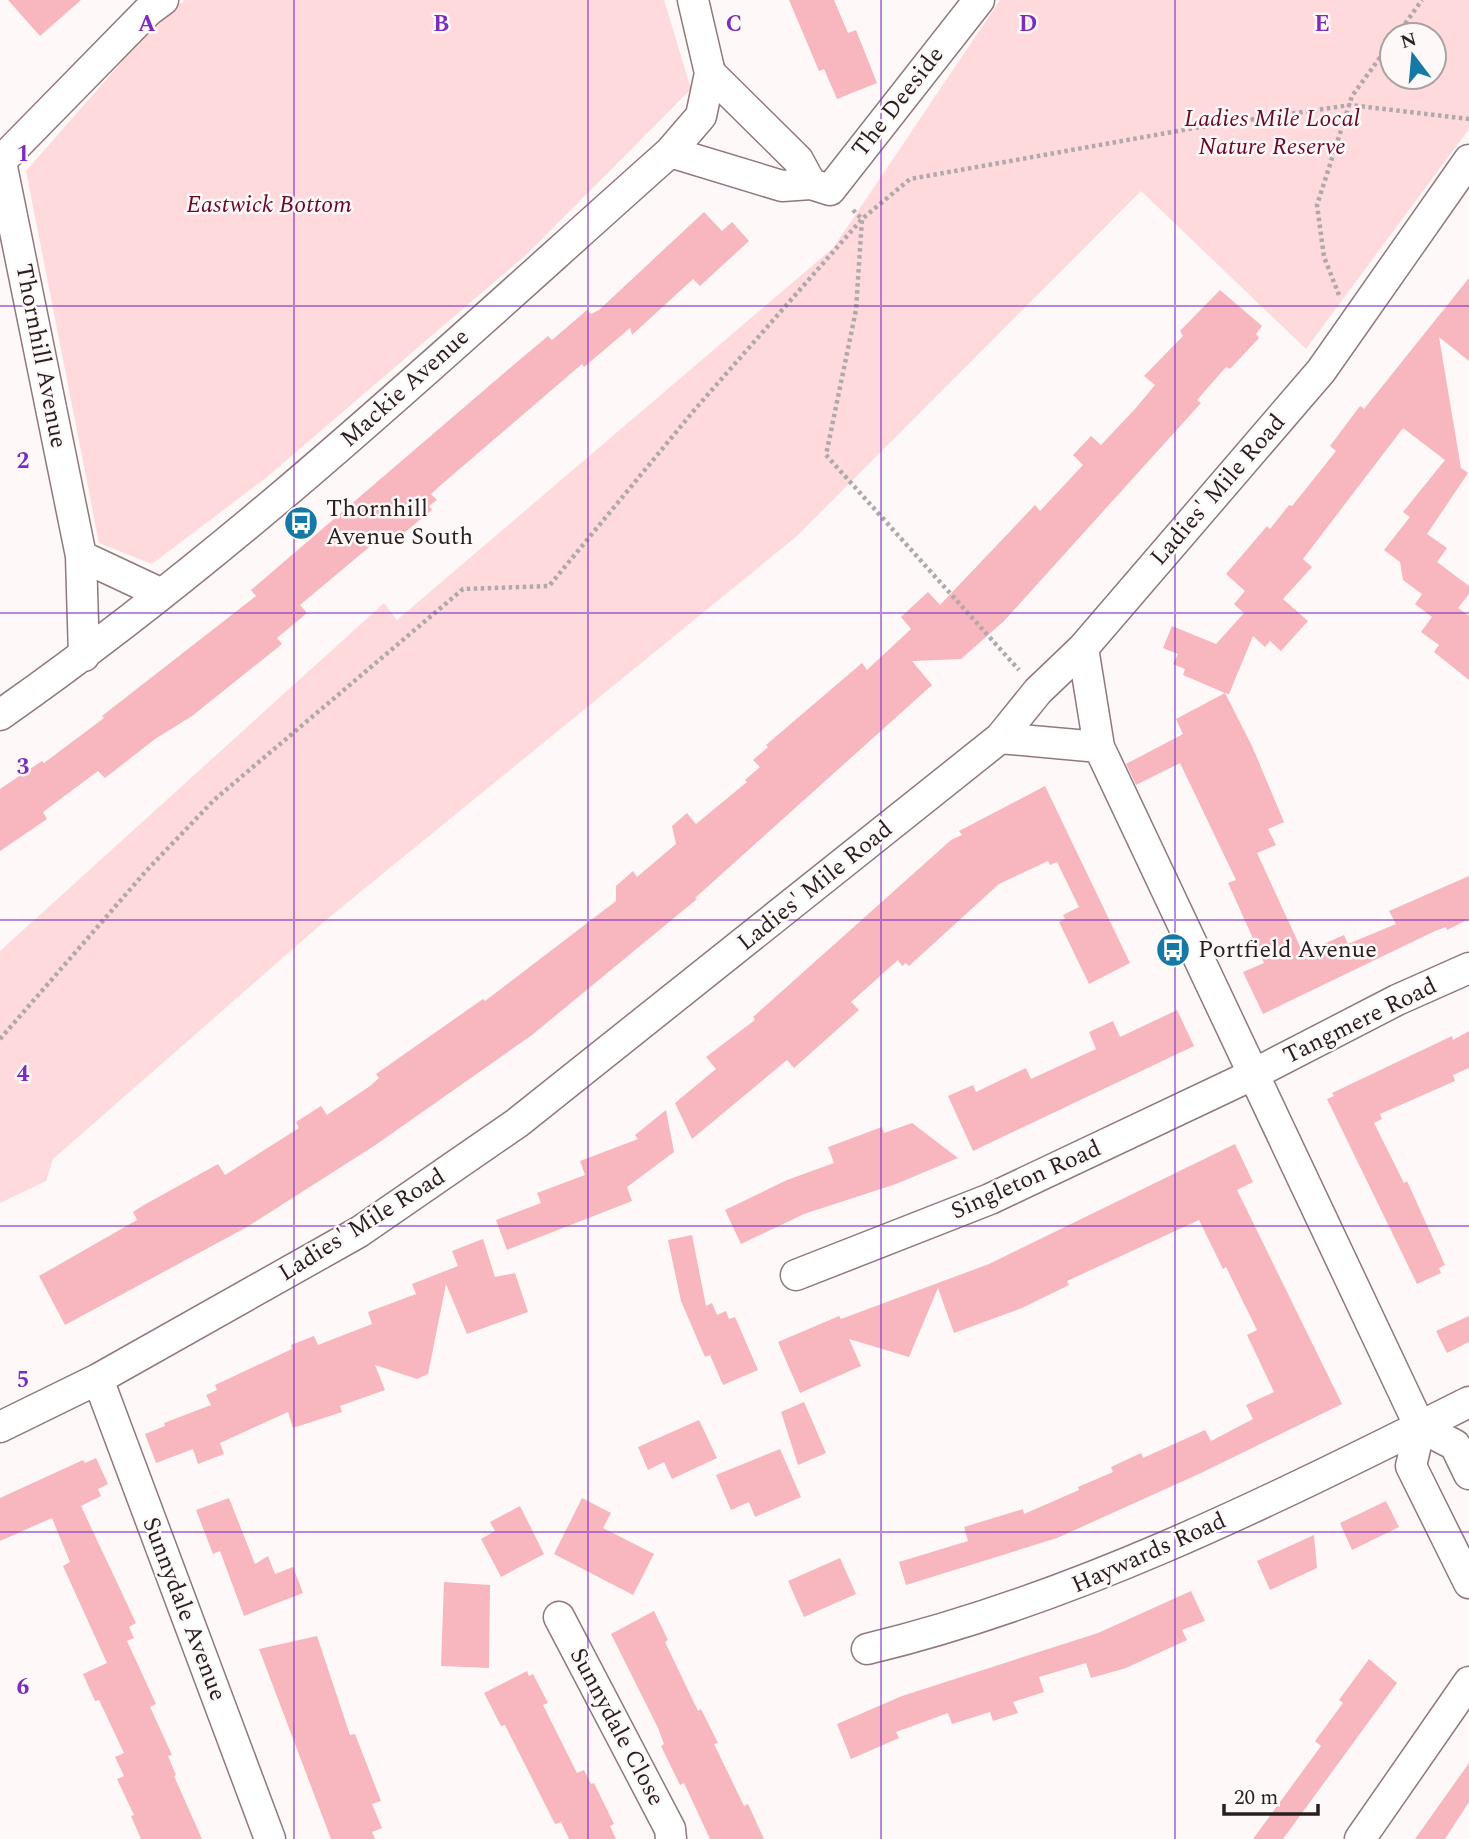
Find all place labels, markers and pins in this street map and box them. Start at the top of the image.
place label: Thornhill Avenue South [326,491,473,555]
bus stop icon: Thornhill Avenue South [282,504,320,542]
bus stop icon: Portfield Avenue [1154,931,1192,969]
place label: Portfield Avenue [1198,932,1377,968]

